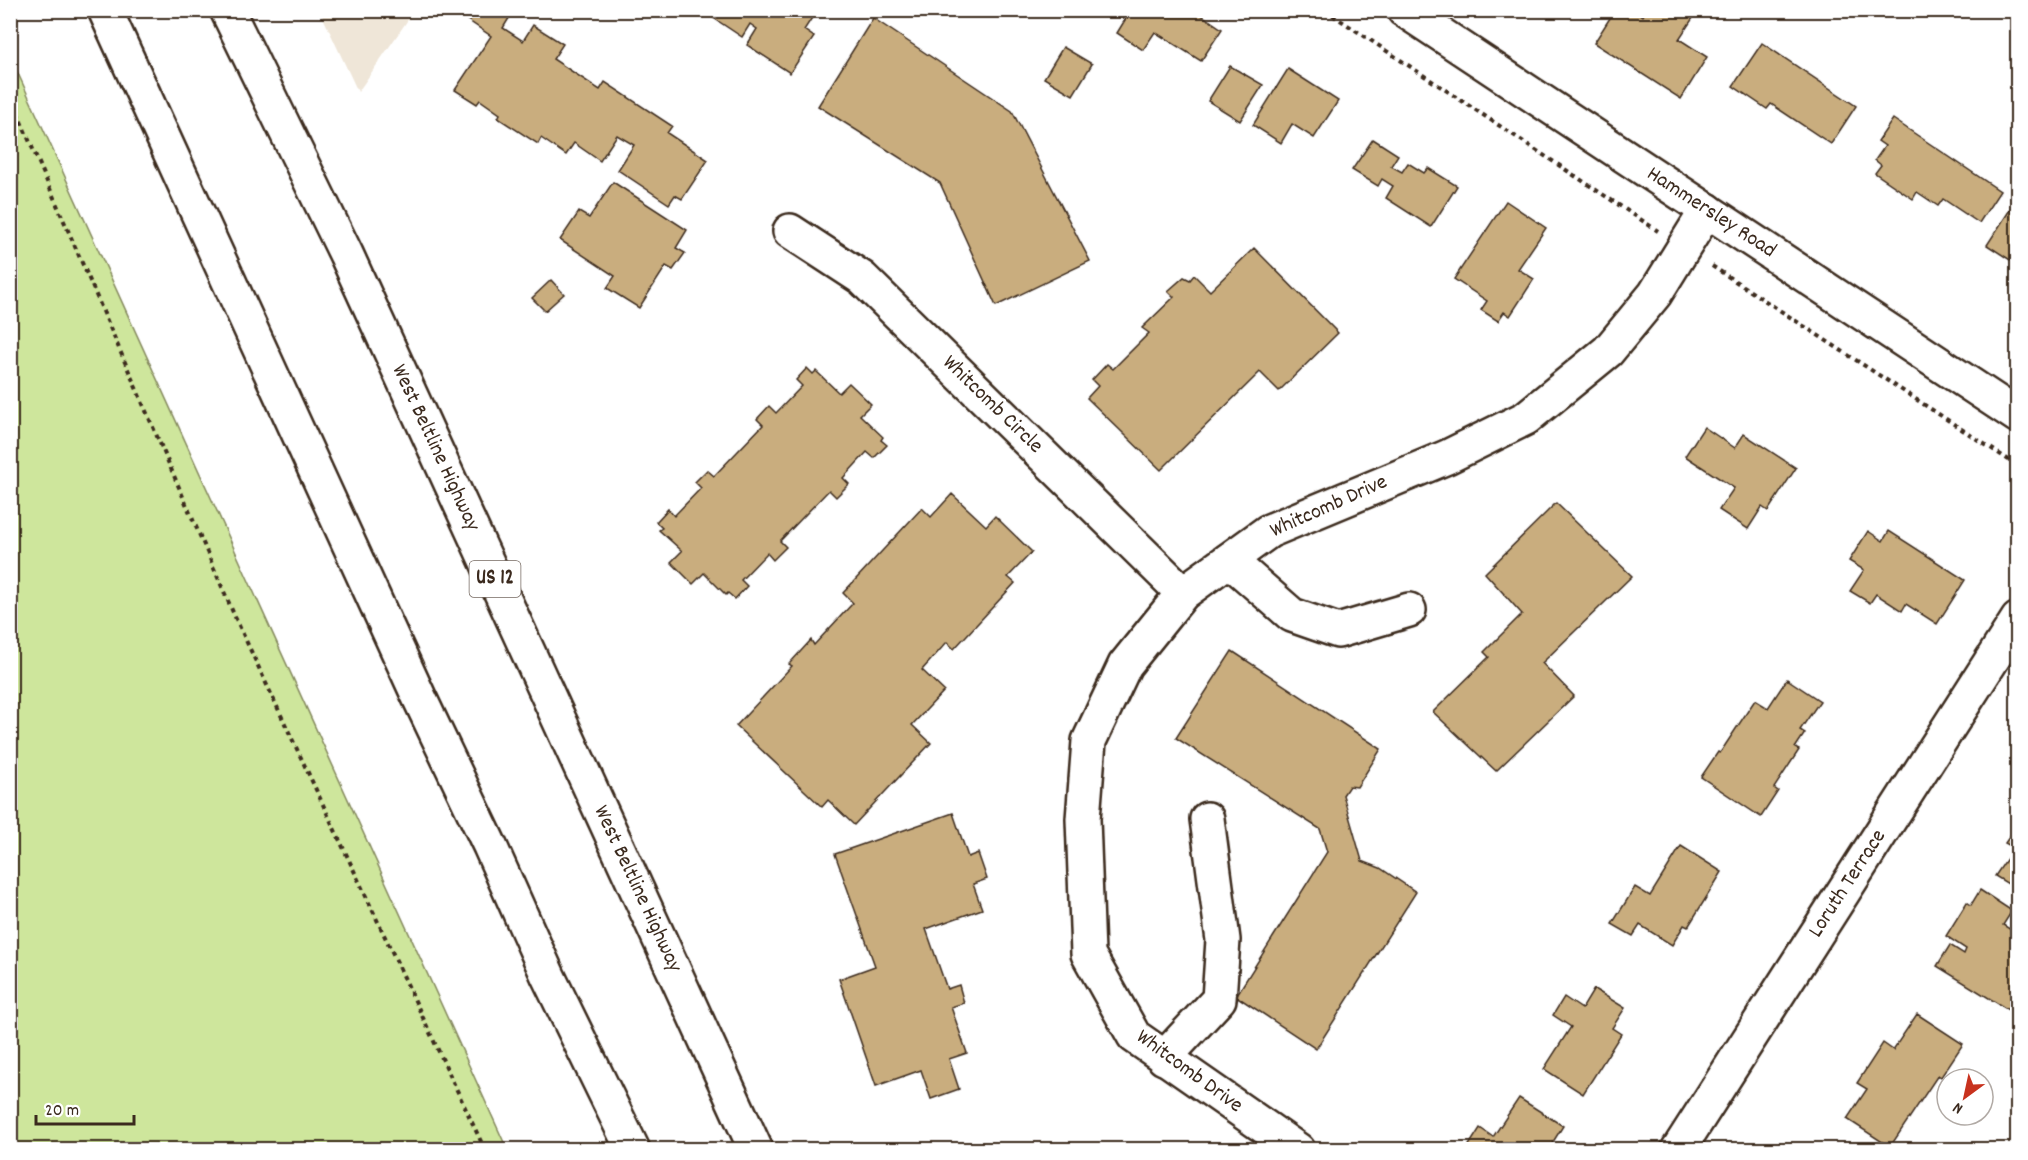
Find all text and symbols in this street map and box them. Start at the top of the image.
street label: Hammersley Road [1640,159,1782,267]
street label: Whitcomb Circle [934,349,1050,461]
street label: West Beltline Highway [383,360,488,537]
street label: Whitcomb Drive [1265,467,1393,547]
road number: US 12 [470,561,520,597]
street label: West Beltline Highway [585,801,690,978]
street label: Loruth Terrace [1801,824,1895,944]
street label: Whitcomb Drive [1129,1023,1249,1121]
north arrow [1935,1067,1995,1127]
scale bar [36,1088,134,1126]
text: N [1949,1096,1968,1119]
text: 20 m [45,1099,79,1124]

